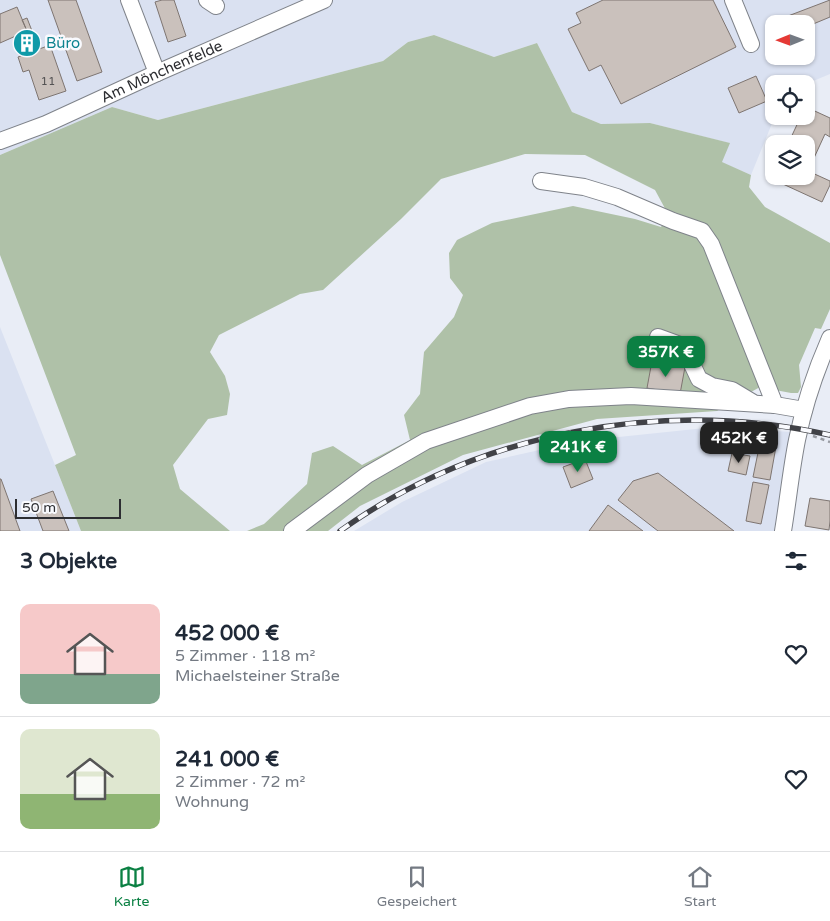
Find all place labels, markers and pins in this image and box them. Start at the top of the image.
building icon: Büro [12,28,42,58]
place label: Büro [46,34,80,52]
pin: 357K € [625,336,707,378]
pin: 452K € [698,422,780,464]
pin: 241K € [537,430,619,473]

